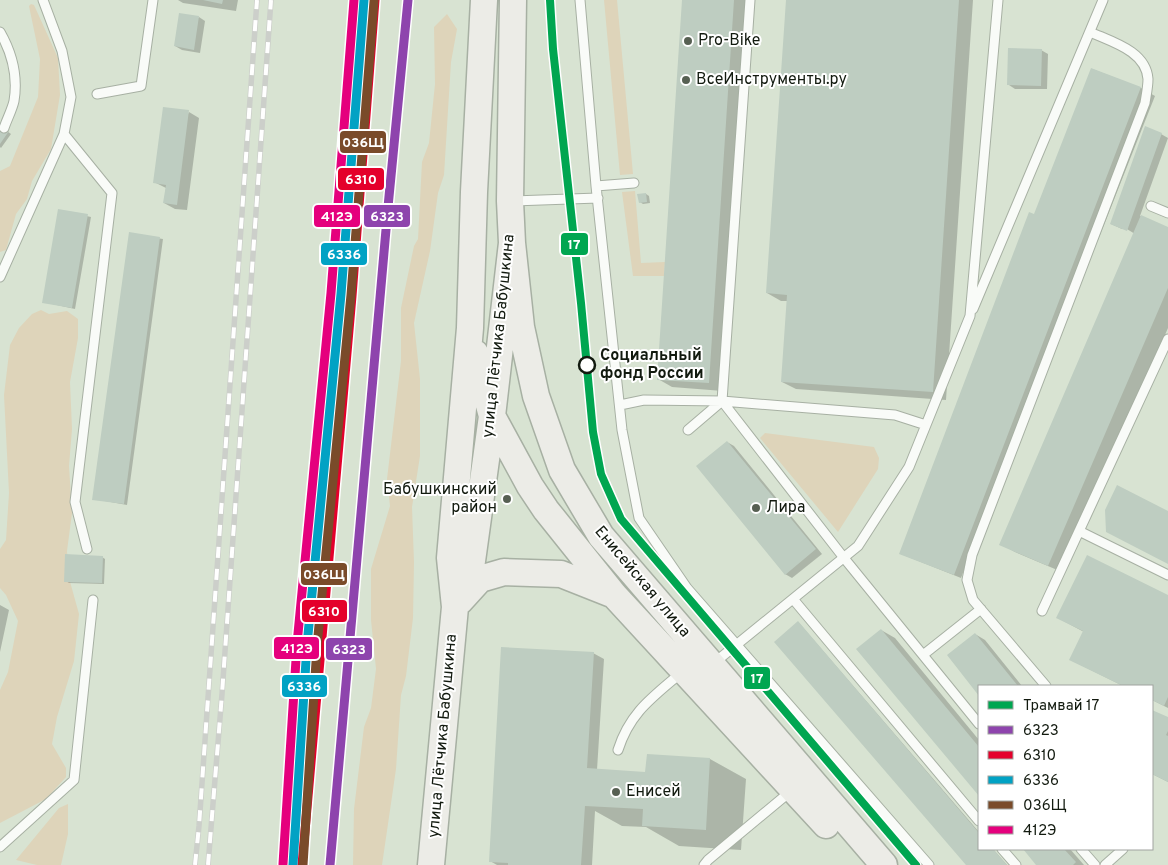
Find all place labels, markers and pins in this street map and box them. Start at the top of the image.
place label: Pro-Bike [698,31,760,51]
marker: Pro-Bike [682,35,694,47]
place label: ВсеИнструменты.ру [696,70,847,90]
marker: ВсеИнструменты.ру [680,74,692,86]
place label: Социальный фонд России [600,346,704,384]
marker: Социальный фонд России [578,356,596,374]
place label: Бабушкинский район [383,480,497,518]
marker: Бабушкинский район [501,493,513,505]
place label: Лира [766,498,805,518]
marker: Лира [750,502,762,514]
place label: Енисей [626,782,681,802]
marker: Енисей [610,786,622,798]

